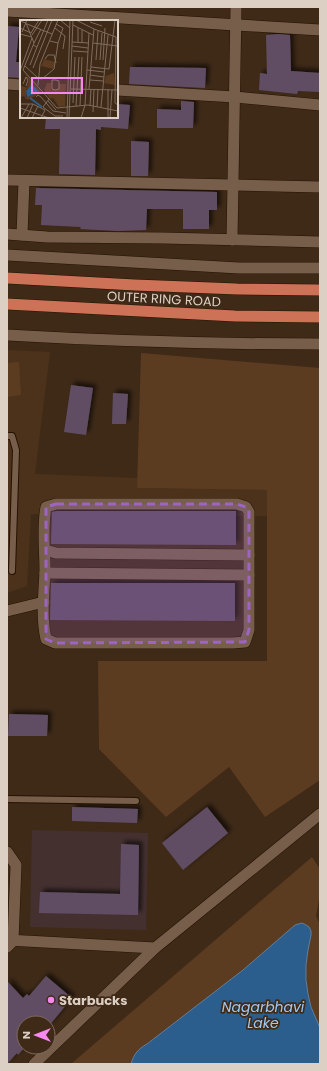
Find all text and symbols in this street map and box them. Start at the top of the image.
inset map [20,20,118,118]
street label: OUTER RING ROAD [107,287,221,311]
place label: Starbucks [59,991,127,1010]
marker: Starbucks [46,995,56,1005]
water label: Nagarbhavi Lake [222,997,305,1033]
north arrow [16,1015,56,1055]
text: N [18,1031,34,1039]

